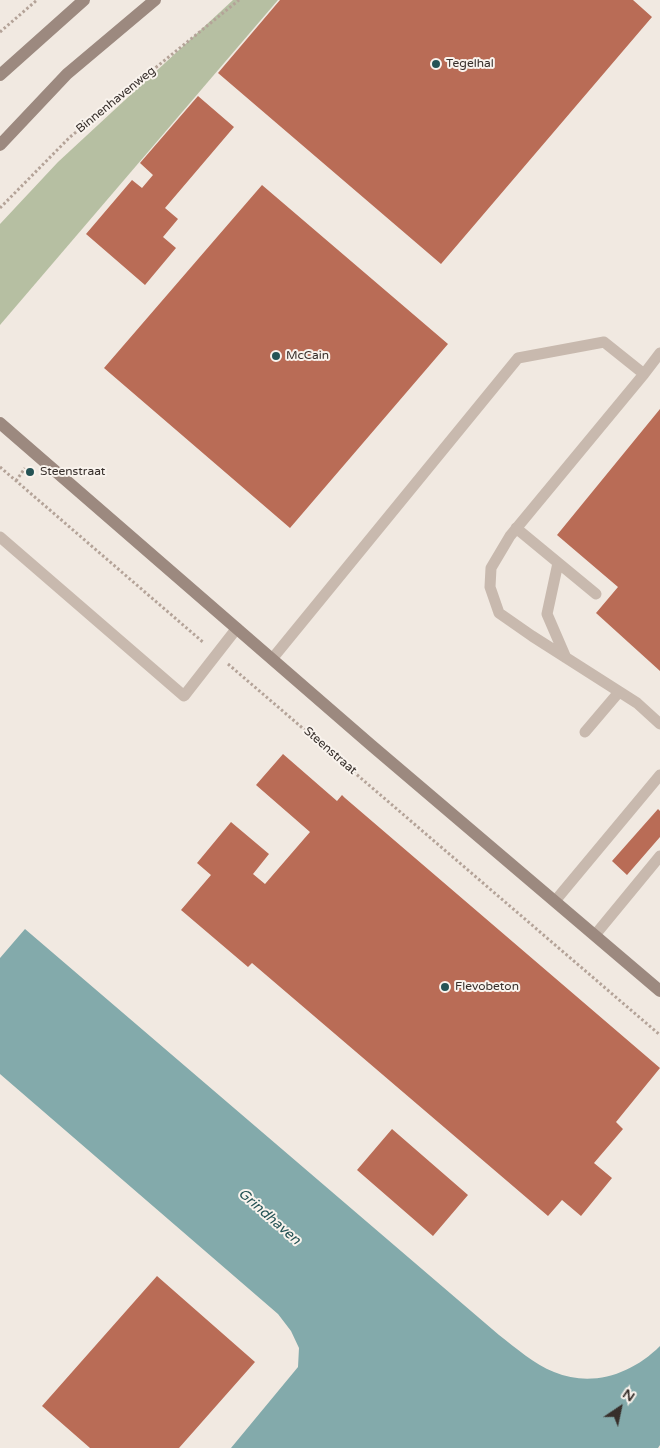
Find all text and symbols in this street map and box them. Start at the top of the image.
place label: Tegelhal [446,57,494,71]
marker: Tegelhal [430,58,442,70]
street label: Binnenhavenweg [73,64,159,136]
place label: McCain [286,349,329,363]
marker: McCain [270,350,282,362]
place label: Steenstraat [40,465,105,479]
marker: Steenstraat [24,466,36,478]
street label: Steenstraat [301,724,359,778]
place label: Flevobeton [455,980,519,994]
marker: Flevobeton [439,981,451,993]
water label: Grindhaven [234,1185,304,1249]
north arrow [595,1383,645,1433]
text: N [619,1385,638,1405]

